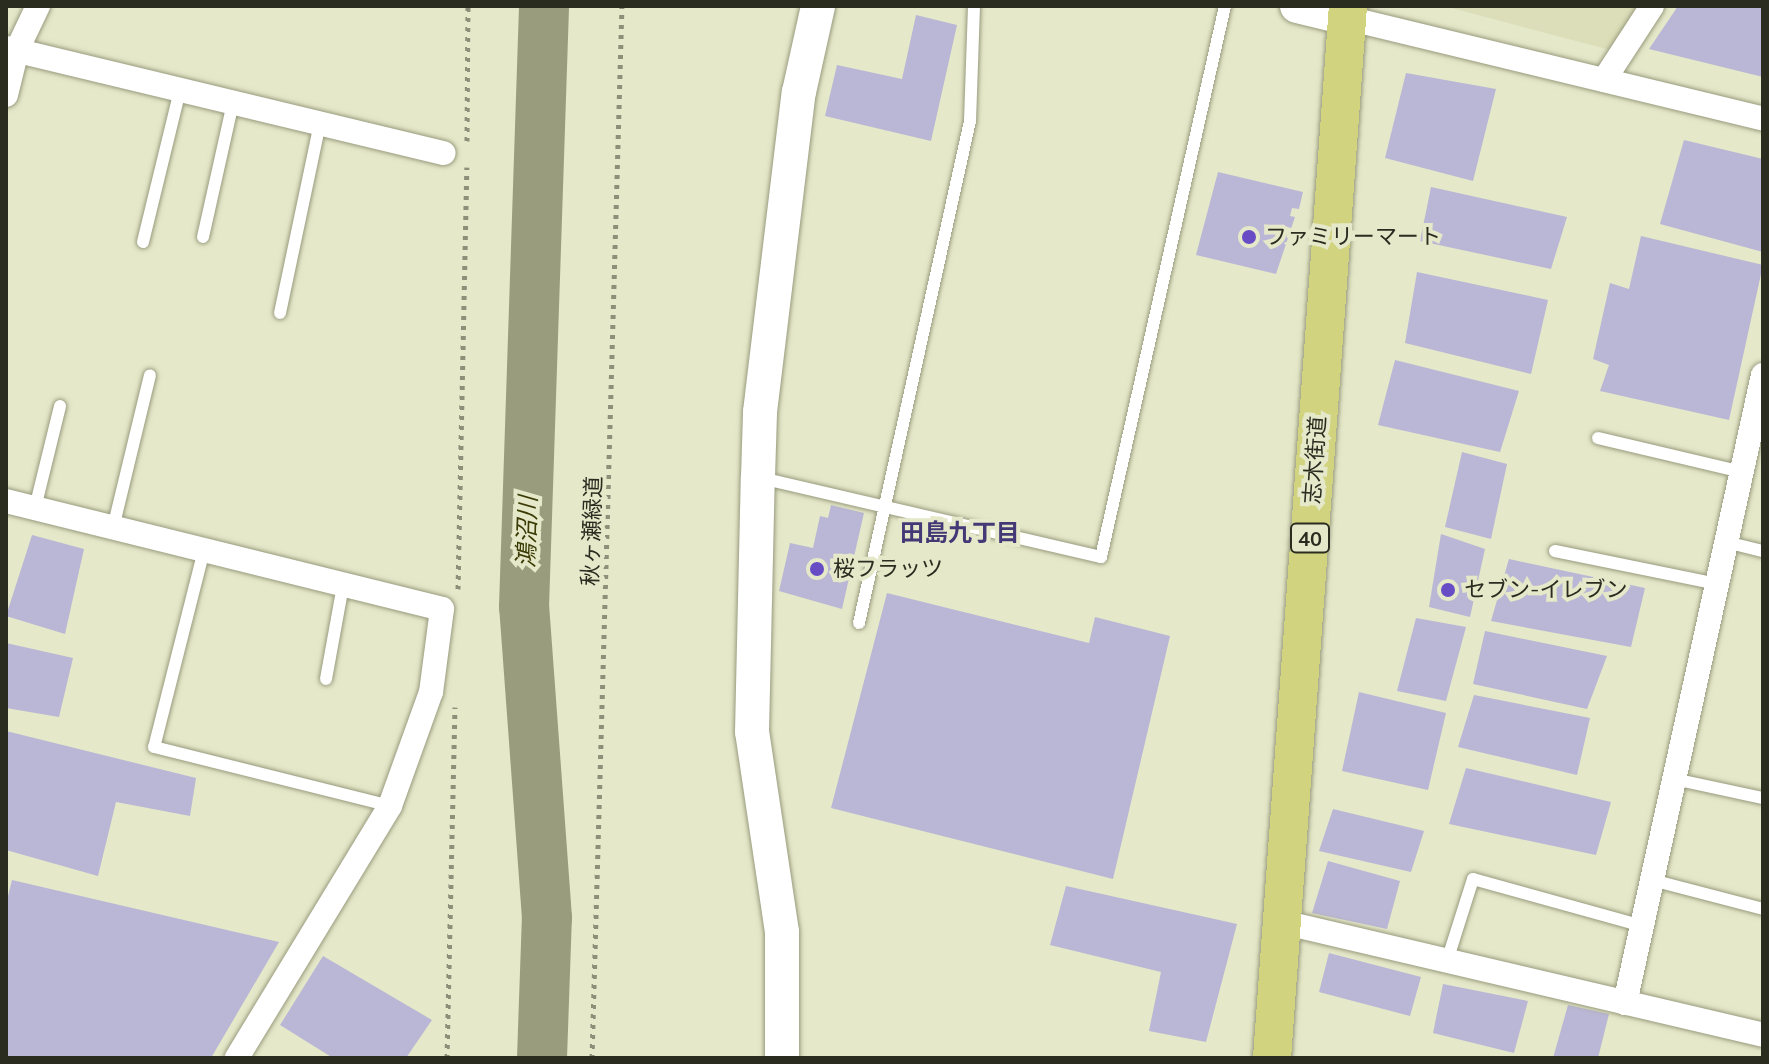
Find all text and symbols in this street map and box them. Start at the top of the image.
place label: ファミリーマート [1265,224,1441,250]
marker: ファミリーマート [1240,228,1258,246]
street label: 志木街道 [1299,415,1331,505]
street label: 秋ヶ瀬緑道 [577,476,607,586]
water label: 鴻沼川 [511,496,543,568]
district label: 田島九丁目 [900,519,1020,547]
road number: 40 [1290,522,1330,554]
place label: 桜フラッツ [833,556,943,582]
marker: 桜フラッツ [808,560,826,578]
place label: セブン-イレブン [1464,577,1627,603]
marker: セブン-イレブン [1439,581,1457,599]

